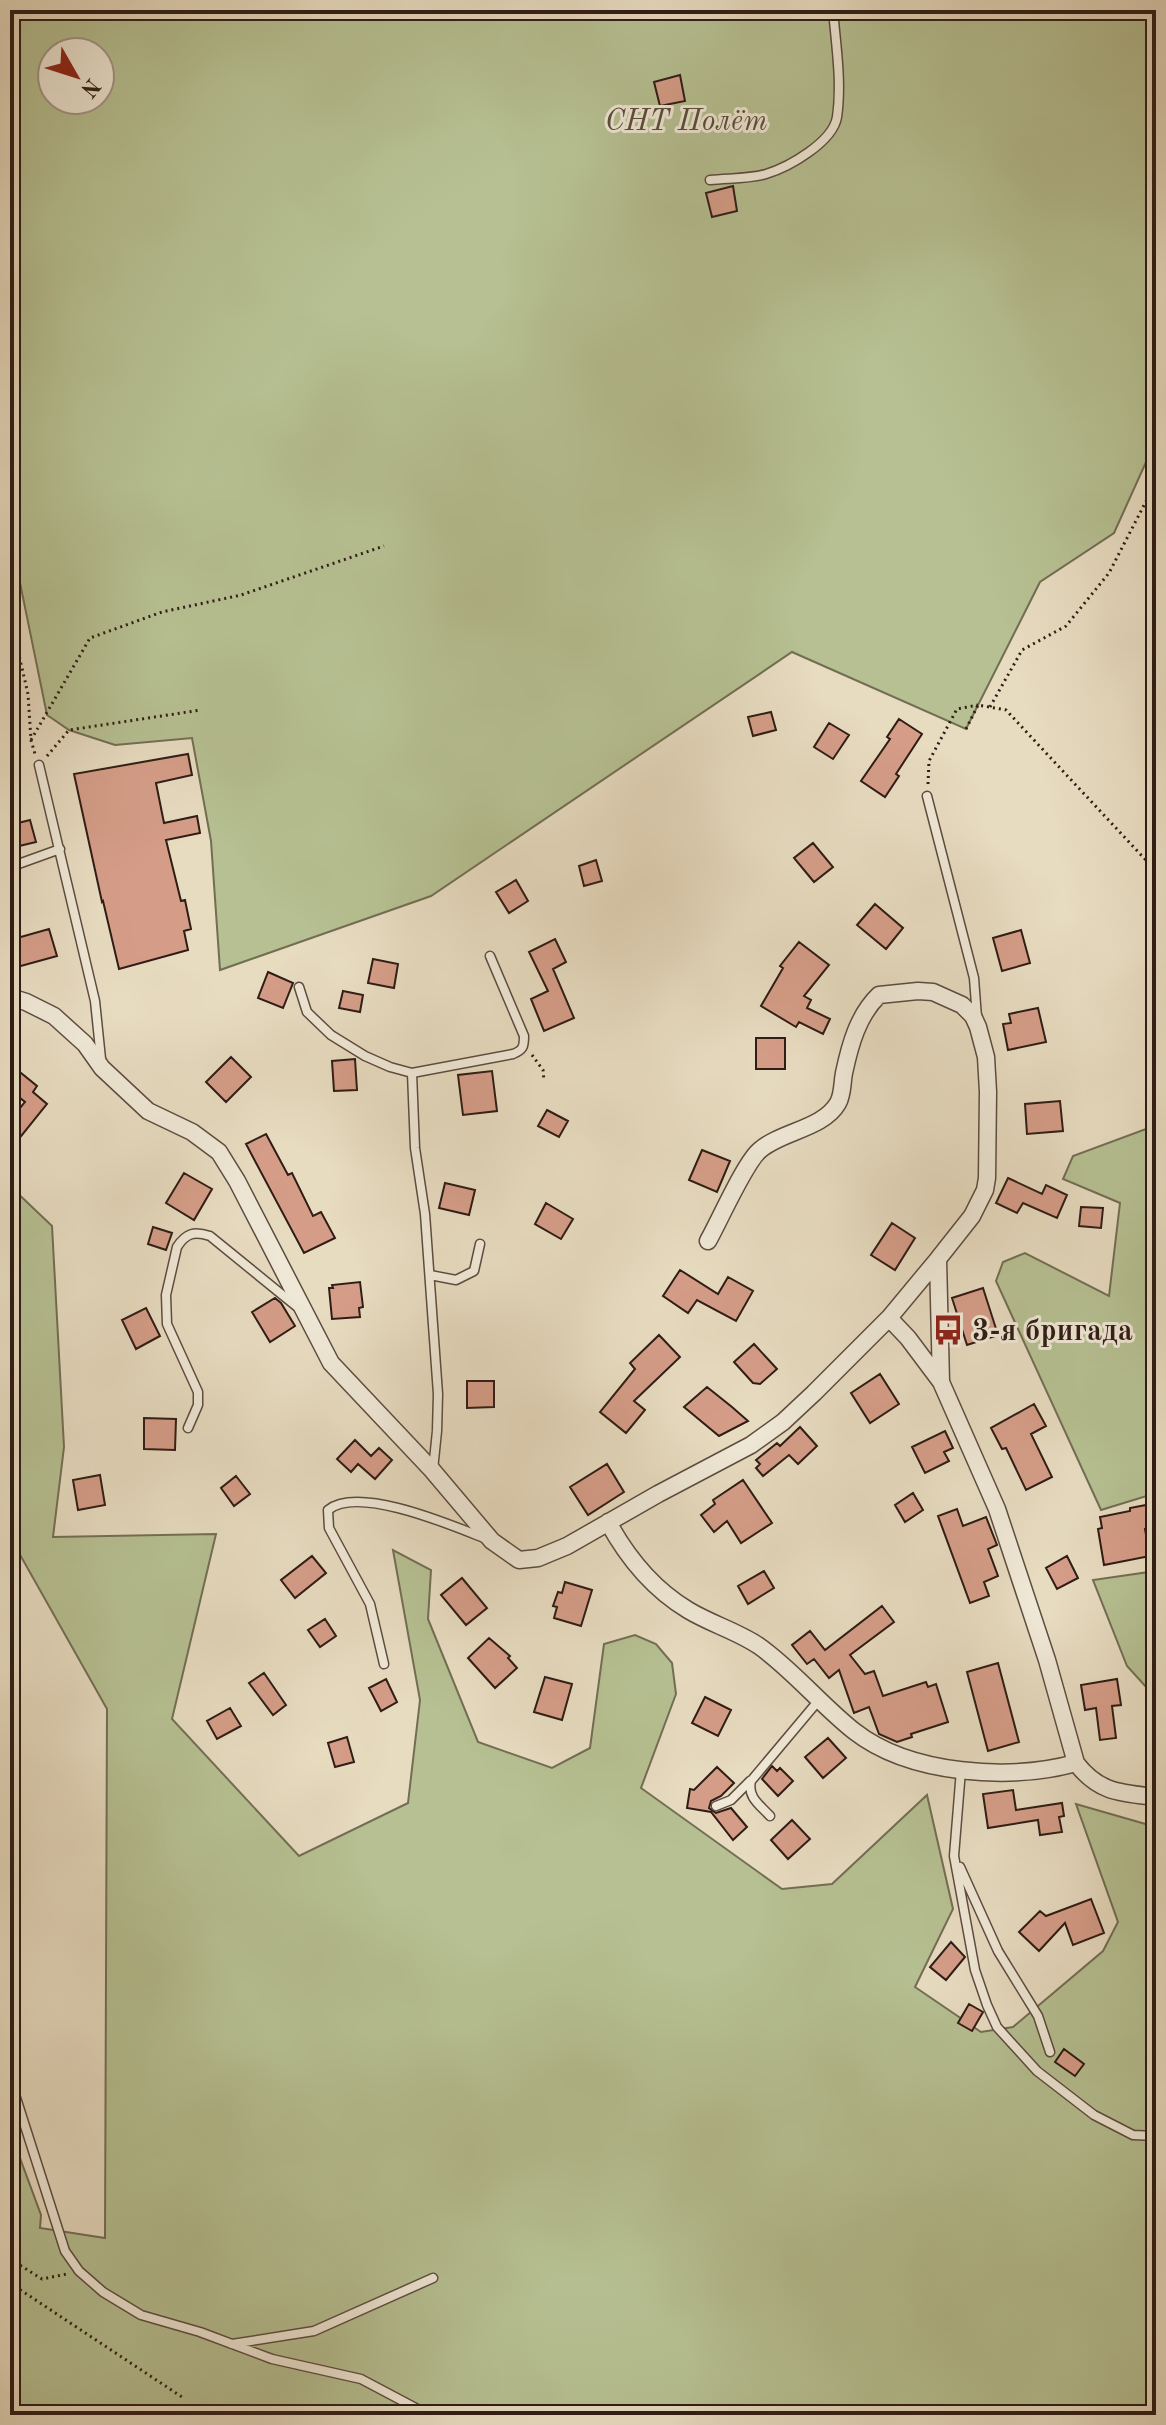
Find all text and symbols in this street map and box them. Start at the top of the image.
north arrow [36,36,116,116]
text: N [76,74,104,101]
park label: СНТ Полёт [605,107,767,137]
bus stop icon: 3-я бригада [931,1313,965,1347]
place label: 3-я бригада [972,1317,1133,1347]

